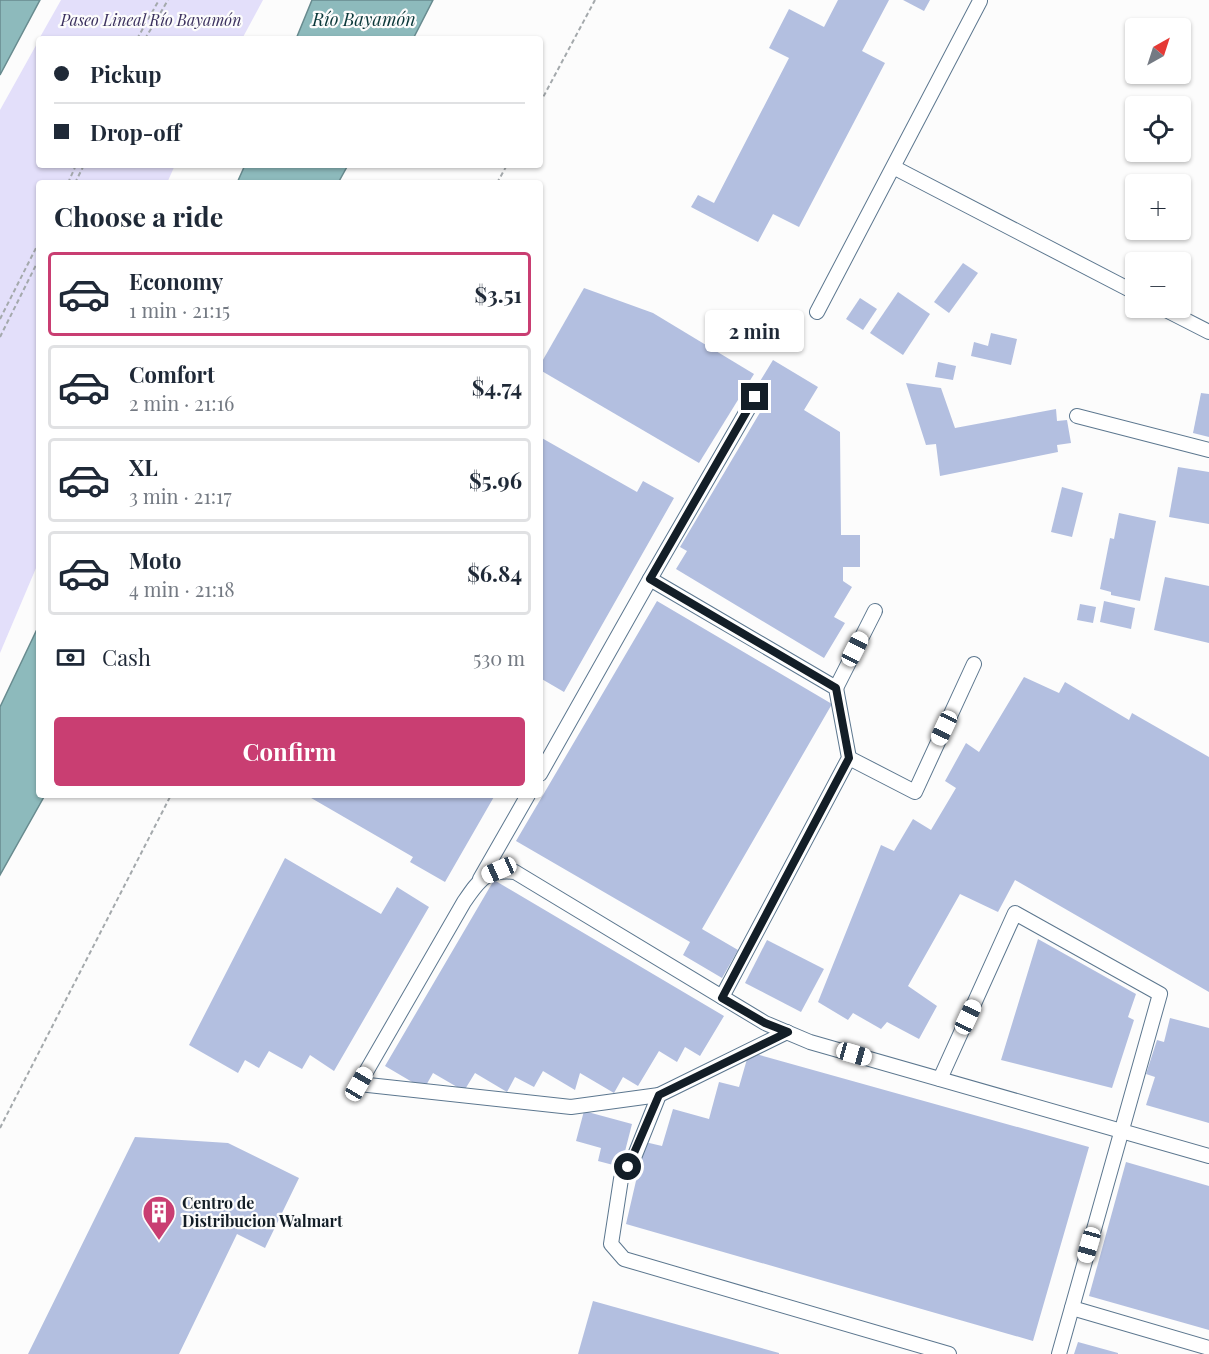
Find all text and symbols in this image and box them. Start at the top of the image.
water label: Río Bayamón [311,7,416,31]
park label: Paseo Lineal Río Bayamón [60,9,241,30]
north arrow [1125,18,1191,84]
map controls [1125,18,1191,318]
text: Pickup [90,59,161,89]
button: locate [1125,96,1191,162]
text: Drop-off [90,117,181,147]
button: + [1125,174,1191,240]
text: Choose a ride [54,198,223,234]
button: − [1125,252,1191,318]
text: Economy [129,266,223,296]
icon: car [57,267,111,321]
text: $3.51 [475,279,522,309]
text: 1 min · 21:15 [129,296,230,323]
callout: 2 min [706,310,804,352]
text: 2 min [729,317,780,344]
text: Comfort [129,359,215,389]
icon: car [57,360,111,414]
text: $4.74 [472,372,522,402]
route end [741,383,768,410]
text: 2 min · 21:16 [129,389,234,416]
text: XL [129,452,158,482]
icon: car [57,453,111,507]
text: $5.96 [469,465,522,495]
text: 3 min · 21:17 [129,482,232,509]
text: Moto [129,545,182,575]
icon: car [57,546,111,600]
text: $6.84 [467,558,522,588]
text: 4 min · 21:18 [129,575,235,602]
car [839,629,871,669]
icon: cash [54,641,87,674]
text: Cash [102,642,151,672]
text: 530 m [473,644,525,671]
car [928,708,960,748]
button: Confirm [54,717,525,786]
car [479,854,519,886]
car [952,997,984,1037]
car [834,1040,874,1068]
car [342,1064,376,1104]
route start [614,1153,641,1180]
place label: Centro de Distribucion Walmart [182,1192,343,1231]
building icon: Centro de Distribucion Walmart [141,1194,177,1241]
car [1075,1225,1103,1265]

